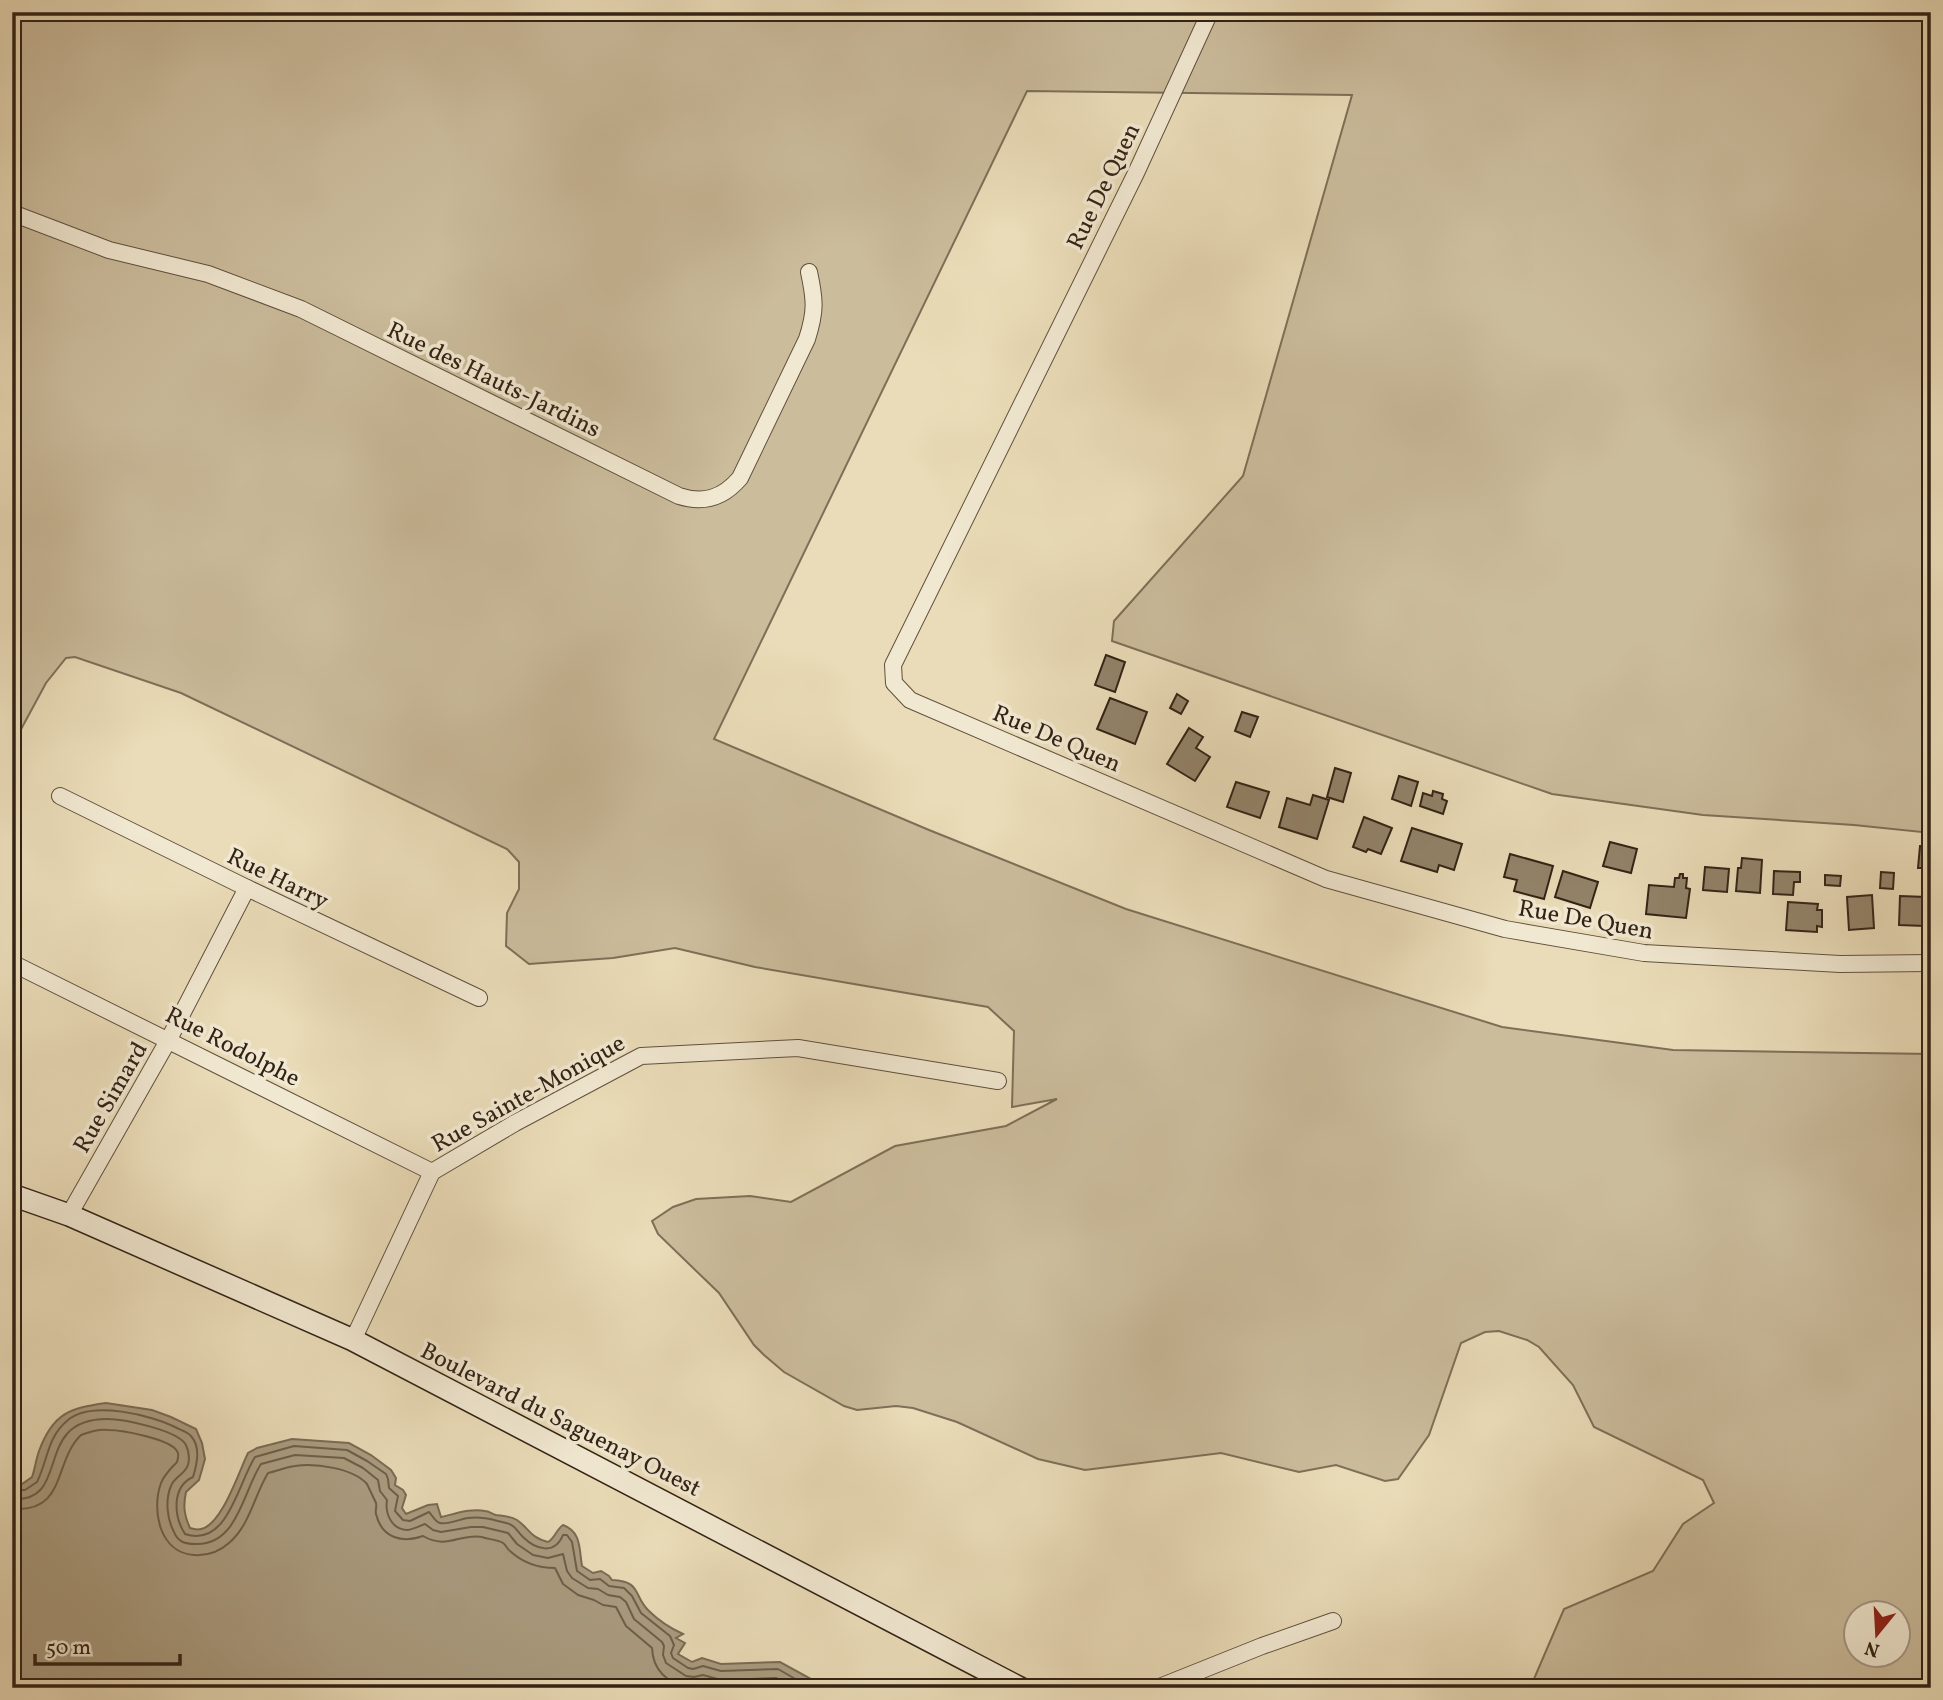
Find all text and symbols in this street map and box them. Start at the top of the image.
street label: Rue De Quen [1060,118,1150,256]
street label: Rue des Hauts-Jardins [381,314,606,447]
street label: Rue De Quen [987,698,1126,782]
street label: Rue Harry [221,841,334,919]
street label: Rue De Quen [1515,892,1656,950]
street label: Rue Rodolphe [159,999,305,1096]
street label: Rue Sainte-Monique [426,1027,632,1162]
street label: Rue Simard [66,1036,157,1160]
street label: Boulevard du Saguenay Ouest [414,1335,706,1506]
north arrow [1842,1598,1912,1668]
scale bar [35,1623,180,1667]
text: 50 m [46,1634,91,1663]
text: N [1862,1634,1883,1663]

